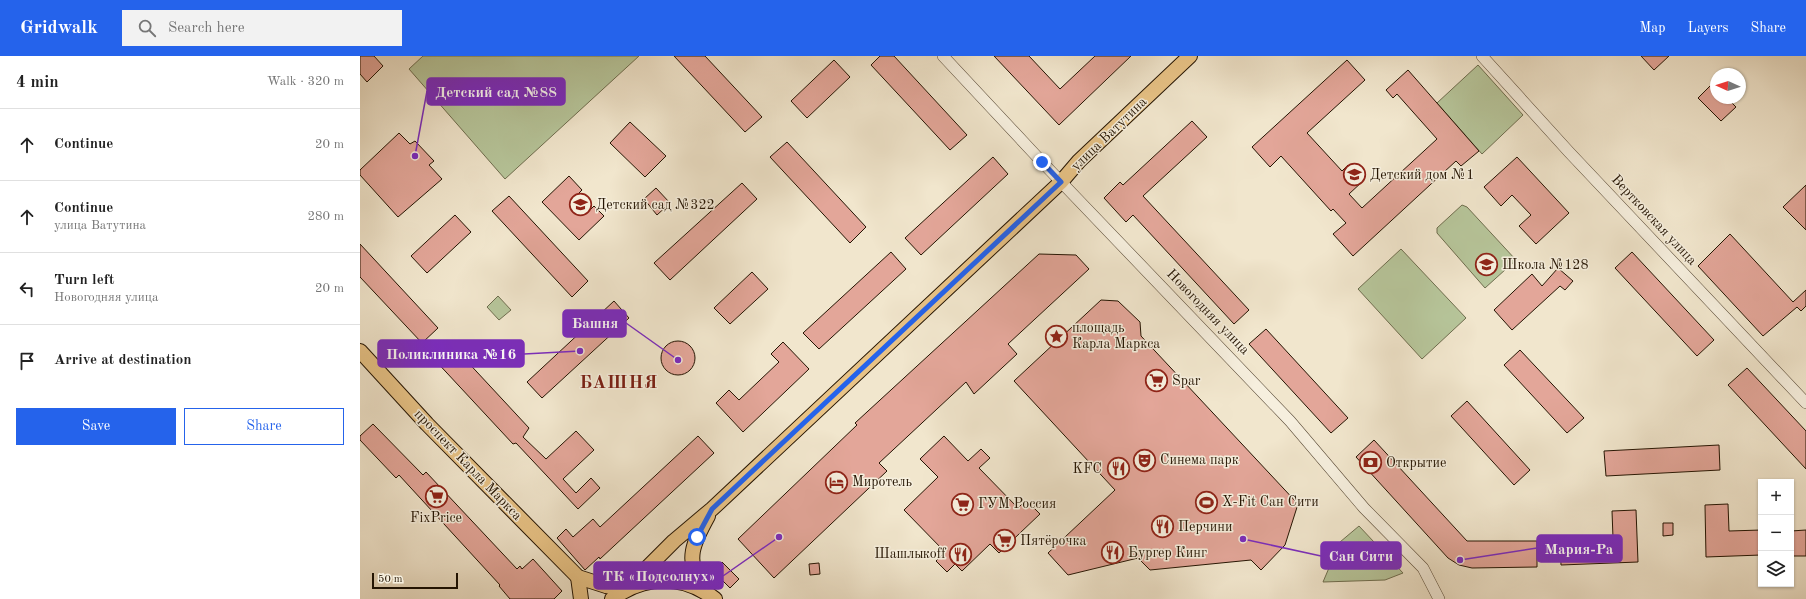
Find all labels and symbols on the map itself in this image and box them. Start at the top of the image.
north arrow [1710,68,1746,104]
callout: Детский сад №88 [427,78,565,105]
text: Детский сад №88 [435,86,557,101]
street label: улица Ватутина [1069,95,1150,173]
route end [1033,153,1051,171]
school or university icon: Детский дом №1 [1342,162,1368,188]
place label: Детский дом №1 [1370,168,1474,182]
street label: Вертковская улица [1609,172,1699,268]
school or university icon: Детский сад №322 [567,192,593,218]
place label: Детский сад №322 [596,198,715,212]
school or university icon: Школа №128 [1474,252,1500,278]
place label: Школа №128 [1502,258,1589,272]
street label: Новогодняя улица [1164,267,1252,357]
callout: Башня [563,310,626,337]
text: Башня [572,317,618,332]
place label: площадь Карла Маркса [1072,321,1160,351]
place icon: площадь Карла Маркса [1044,323,1070,349]
callout: Поликлиника №16 [378,340,524,367]
text: Поликлиника №16 [386,348,516,363]
supermarket icon: Spar [1143,368,1169,394]
district label: БАШНЯ [580,374,658,392]
place label: Spar [1172,374,1201,388]
street label: проспект Карла Маркса [412,407,524,523]
theatre icon: Синема парк [1131,447,1157,473]
bank icon: Открытие [1358,450,1384,476]
place label: Синема парк [1160,453,1239,467]
restaurant icon: KFC [1105,456,1131,482]
place label: Открытие [1386,456,1447,470]
place label: KFC [1073,462,1102,476]
hotel icon: Миротель [823,469,849,495]
place label: Миротель [852,475,913,489]
supermarket icon: FixPrice [423,483,449,509]
sports icon: X-Fit Сан Сити [1194,489,1220,515]
supermarket icon: ГУМ Россия [949,491,975,517]
place label: X-Fit Сан Сити [1222,495,1319,509]
place label: ГУМ Россия [978,497,1056,511]
place label: FixPrice [410,511,462,525]
restaurant icon: Перчини [1150,514,1176,540]
place label: Перчини [1178,520,1232,534]
route start [688,528,706,546]
supermarket icon: Пятёрочка [991,528,1017,554]
place label: Пятёрочка [1020,534,1087,548]
callout: Мария-Ра [1537,535,1622,562]
restaurant icon: Бургер Кинг [1099,540,1125,566]
restaurant icon: Шашлыкоff [948,541,974,567]
callout: Сан Сити [1321,542,1401,569]
text: Мария-Ра [1545,543,1614,558]
place label: Бургер Кинг [1128,546,1207,560]
place label: Шашлыкоff [874,547,947,561]
text: Сан Сити [1329,550,1393,565]
callout: ТК «Подсолнух» [594,562,723,589]
text: ТК «Подсолнух» [602,570,716,585]
scale bar [372,571,458,590]

